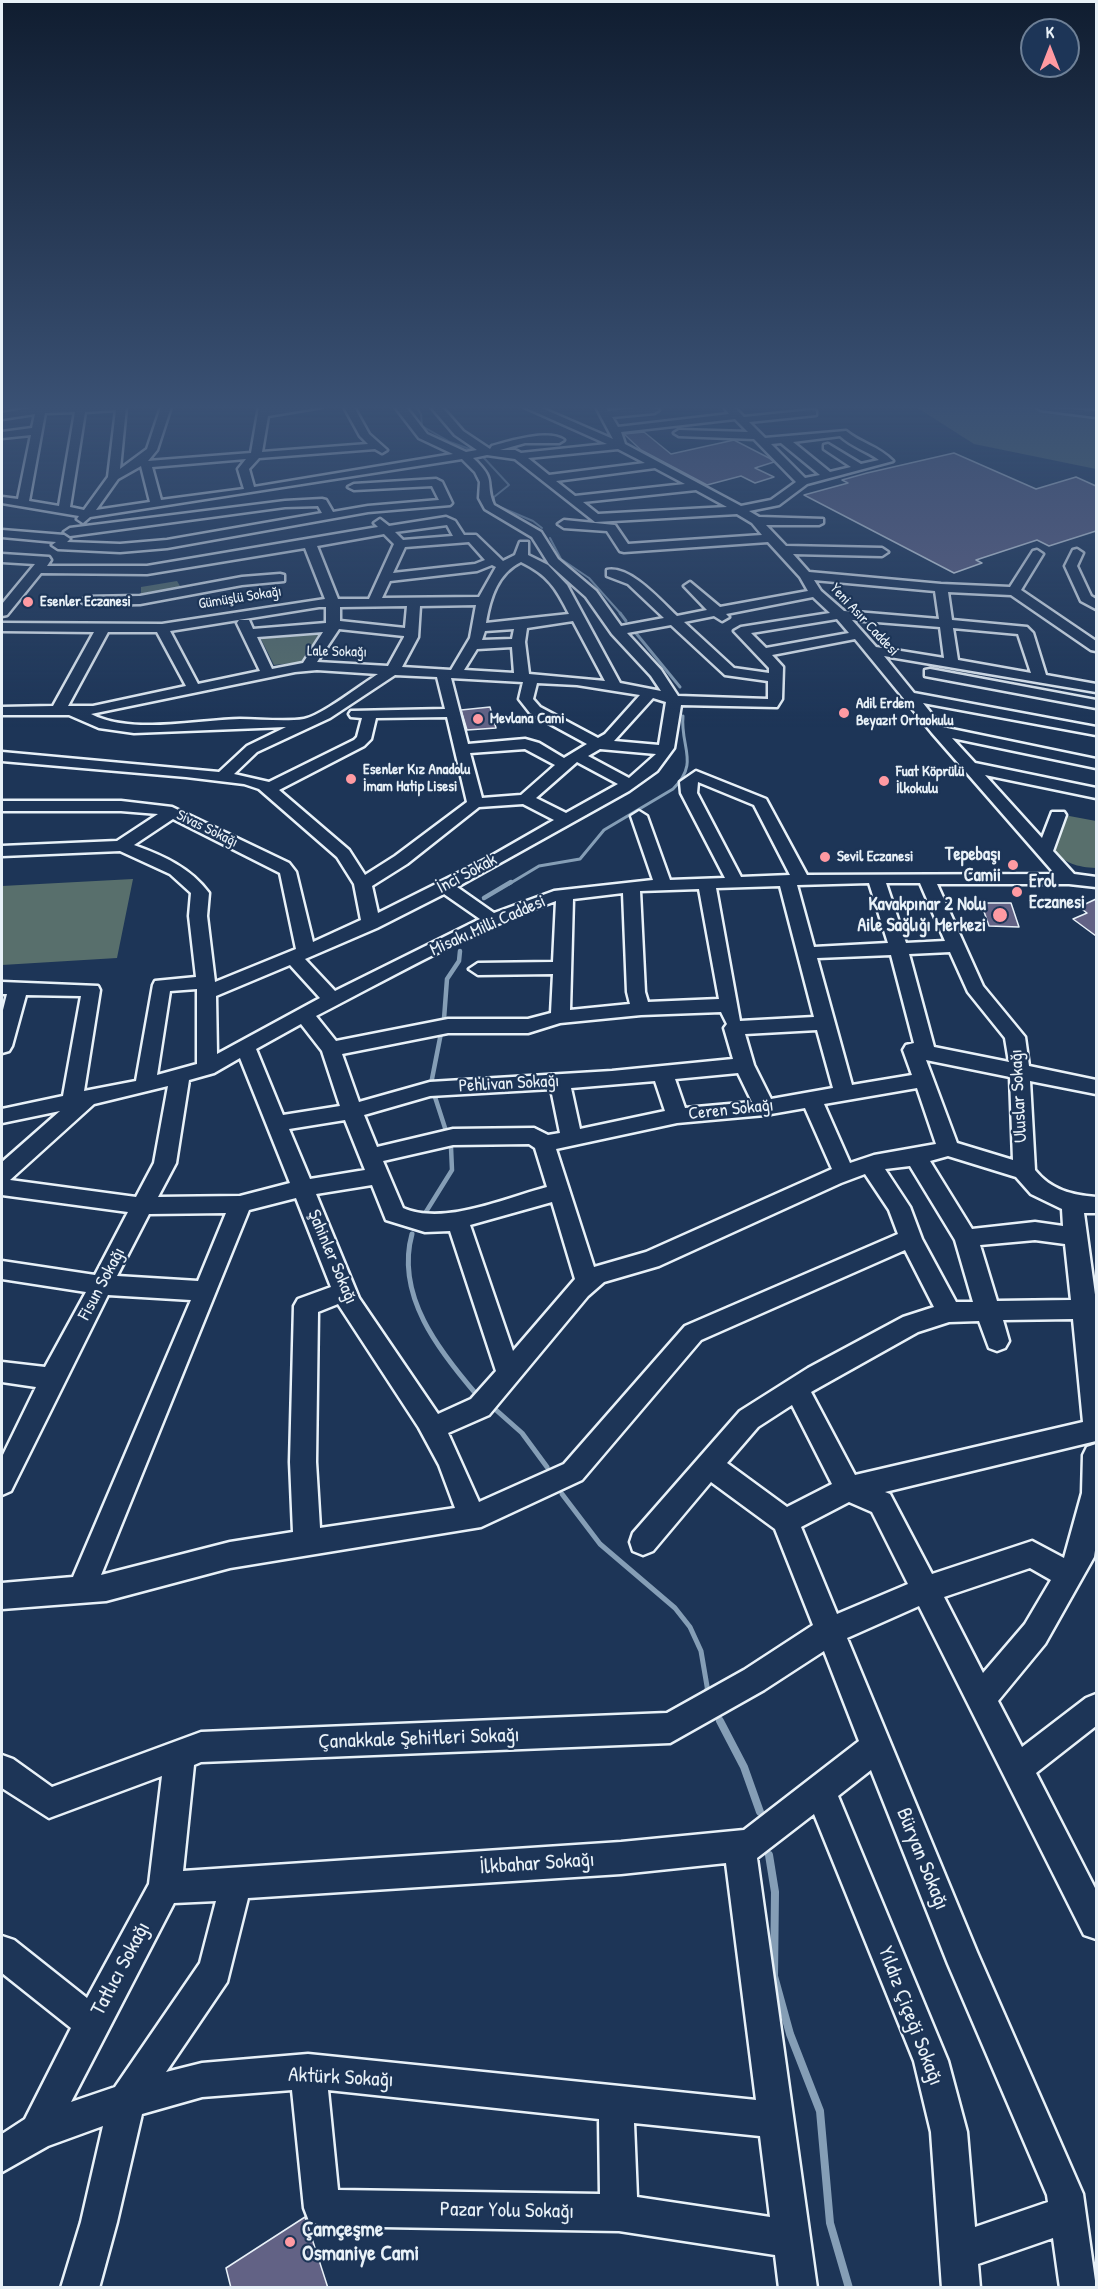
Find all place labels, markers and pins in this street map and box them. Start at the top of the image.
place label: Esenler Eczanesi [40,593,131,611]
marker: Esenler Eczanesi [21,595,35,609]
place label: Adil Erdem Beyazıt Ortaokulu [856,695,954,730]
marker: Adil Erdem Beyazıt Ortaokulu [837,706,851,720]
place label: Mevlana Cami [490,710,565,728]
marker: Mevlana Cami [471,712,485,726]
place label: Esenler Kız Anadolu İmam Hatip Lisesi [363,761,470,796]
place label: Fuat Köprülü İlkokulu [896,763,964,798]
marker: Esenler Kız Anadolu İmam Hatip Lisesi [344,772,358,786]
marker: Fuat Köprülü İlkokulu [877,774,891,788]
place label: Tepebaşı Camii [945,844,1001,886]
place label: Sevil Eczanesi [837,848,913,866]
marker: Sevil Eczanesi [818,850,832,864]
marker: Tepebaşı Camii [1006,858,1020,872]
place label: Erol Eczanesi [1029,871,1085,914]
marker: Erol Eczanesi [1010,885,1024,899]
place label: Kavakpınar 2 Nolu Aile Sağlığı Merkezi [858,894,986,936]
marker: Kavakpınar 2 Nolu Aile Sağlığı Merkezi [991,906,1009,924]
place label: Çamçeşme Osmaniye Cami [302,2217,419,2267]
marker: Çamçeşme Osmaniye Cami [283,2235,297,2249]

